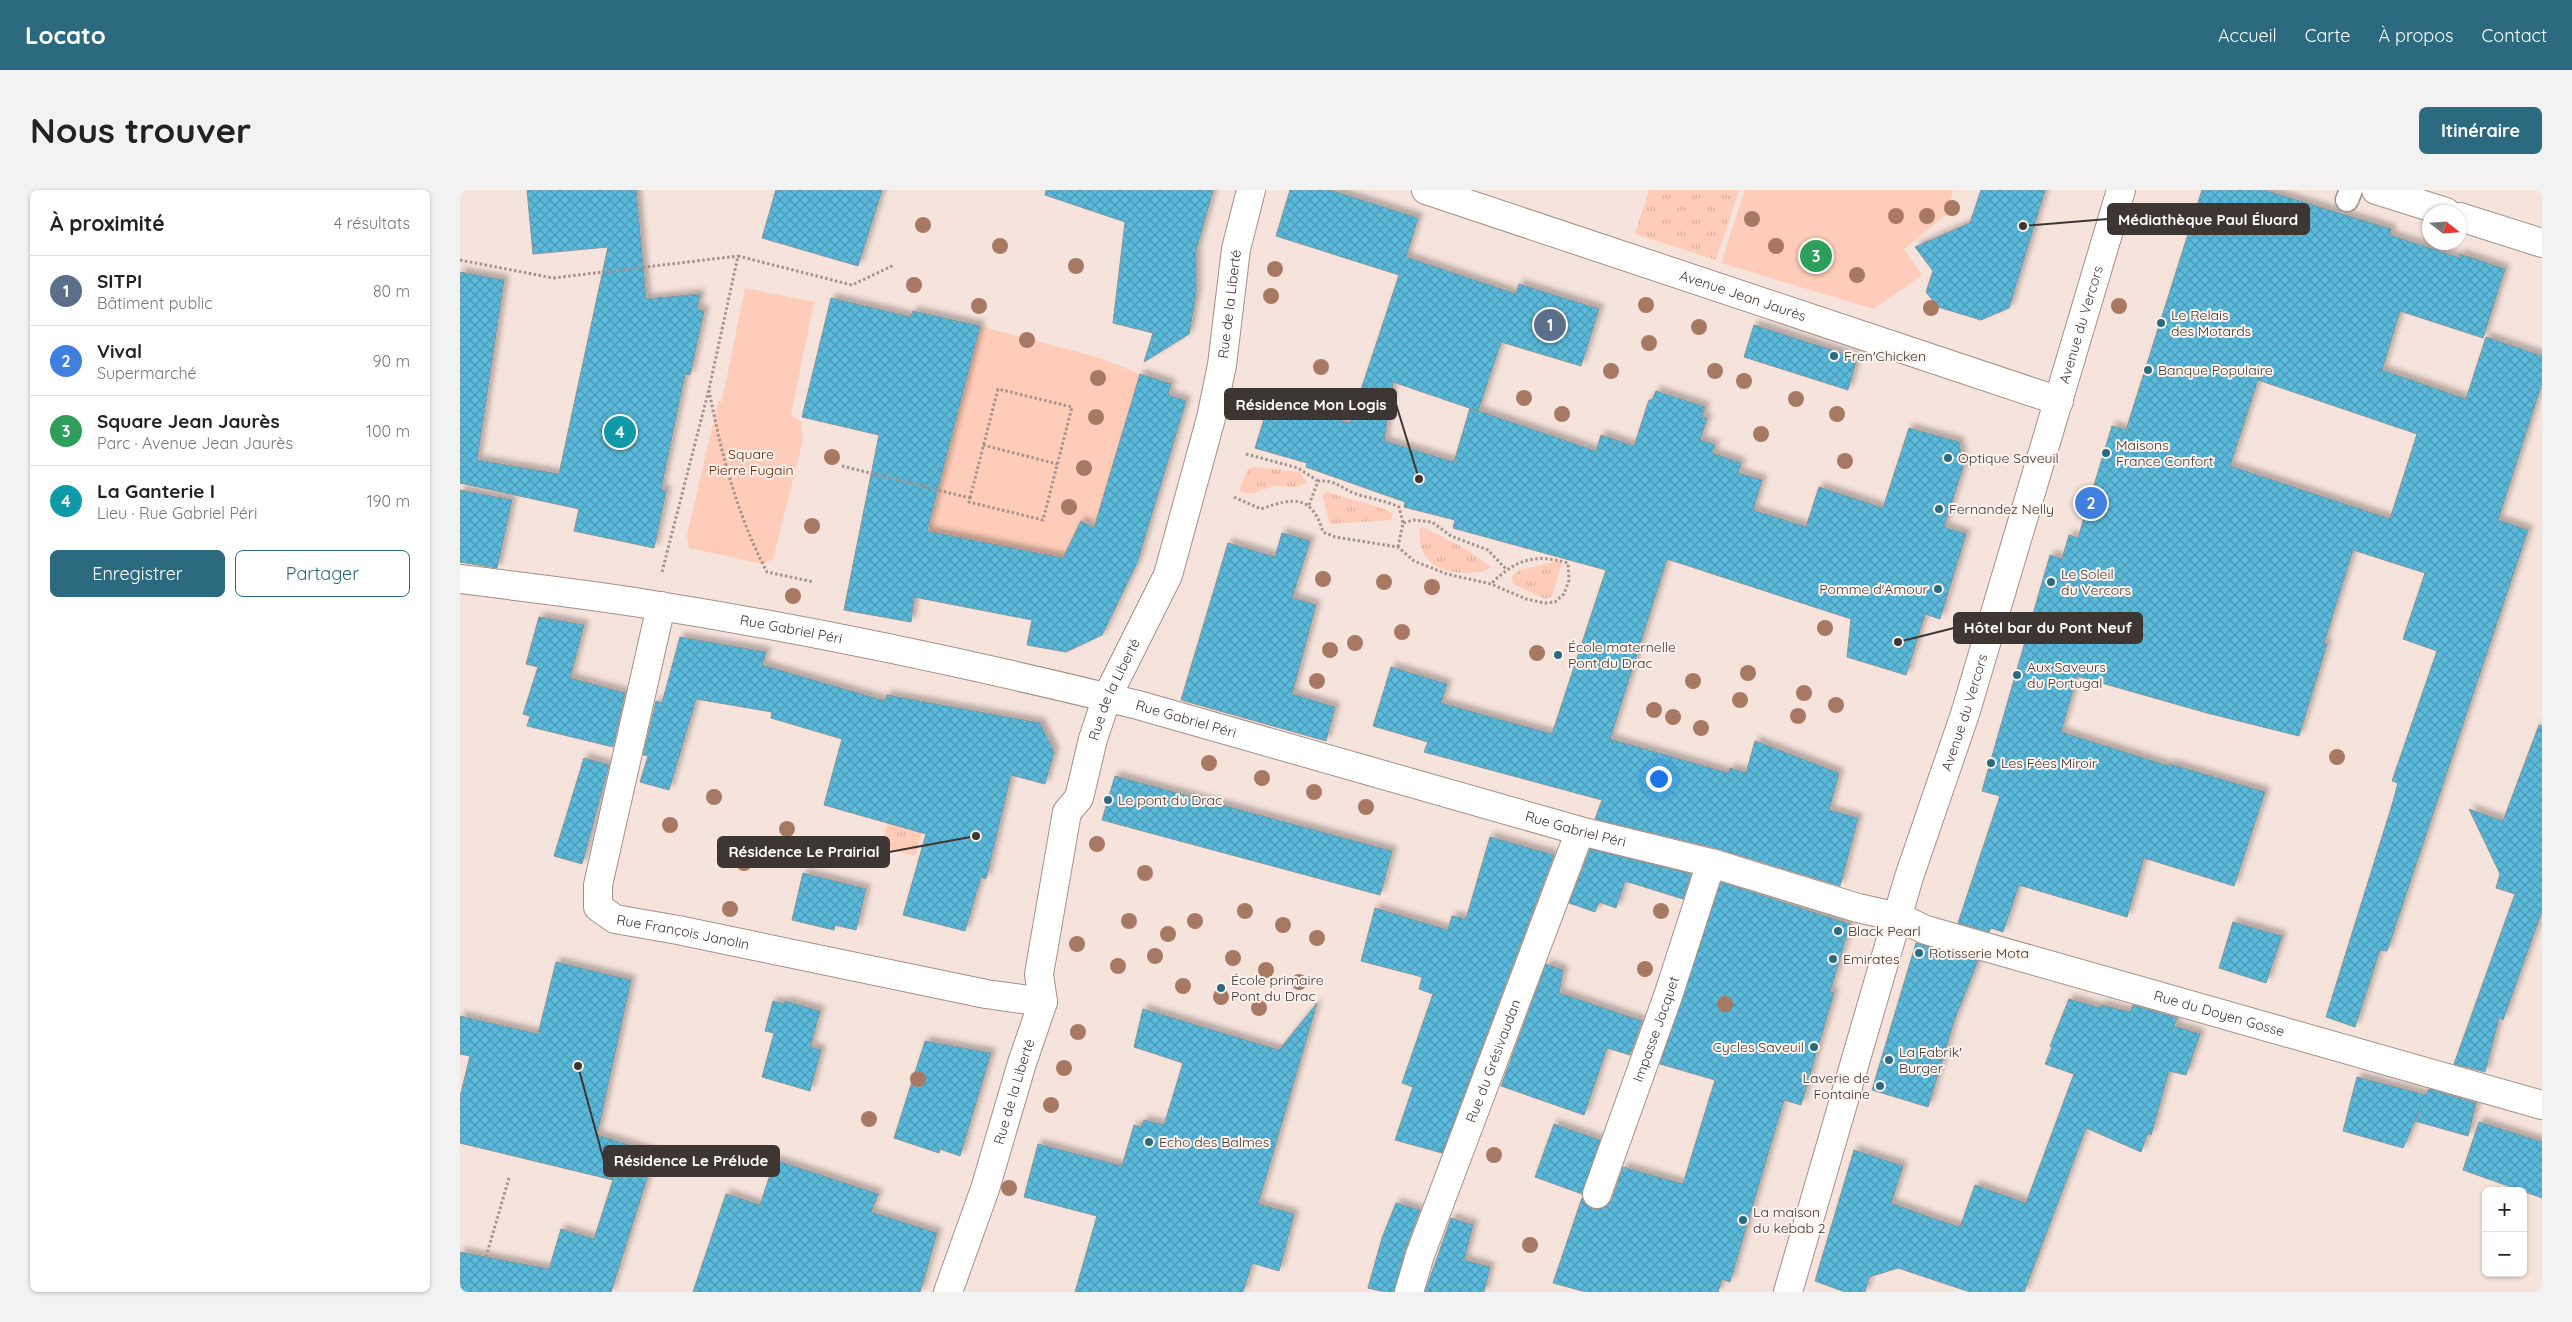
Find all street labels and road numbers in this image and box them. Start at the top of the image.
street label: Rue de la Liberté [1214,249,1245,360]
street label: Avenue du Vercors [2055,264,2107,386]
street label: Avenue Jean Jaurès [1677,266,1808,325]
street label: Rue Gabriel Péri [739,611,844,648]
street label: Rue de la Liberté [1084,635,1144,743]
street label: Avenue du Vercors [1937,652,1991,773]
street label: Rue Gabriel Péri [1134,696,1238,742]
street label: Rue Gabriel Péri [1523,807,1628,851]
street label: Rue François Janolin [615,910,751,954]
street label: Impasse Jacquet [1629,974,1683,1085]
street label: Rue du Doyen Gosse [2152,986,2287,1040]
street label: Rue du Grésivaudan [1462,997,1525,1125]
street label: Rue de la Liberté [990,1036,1039,1147]

